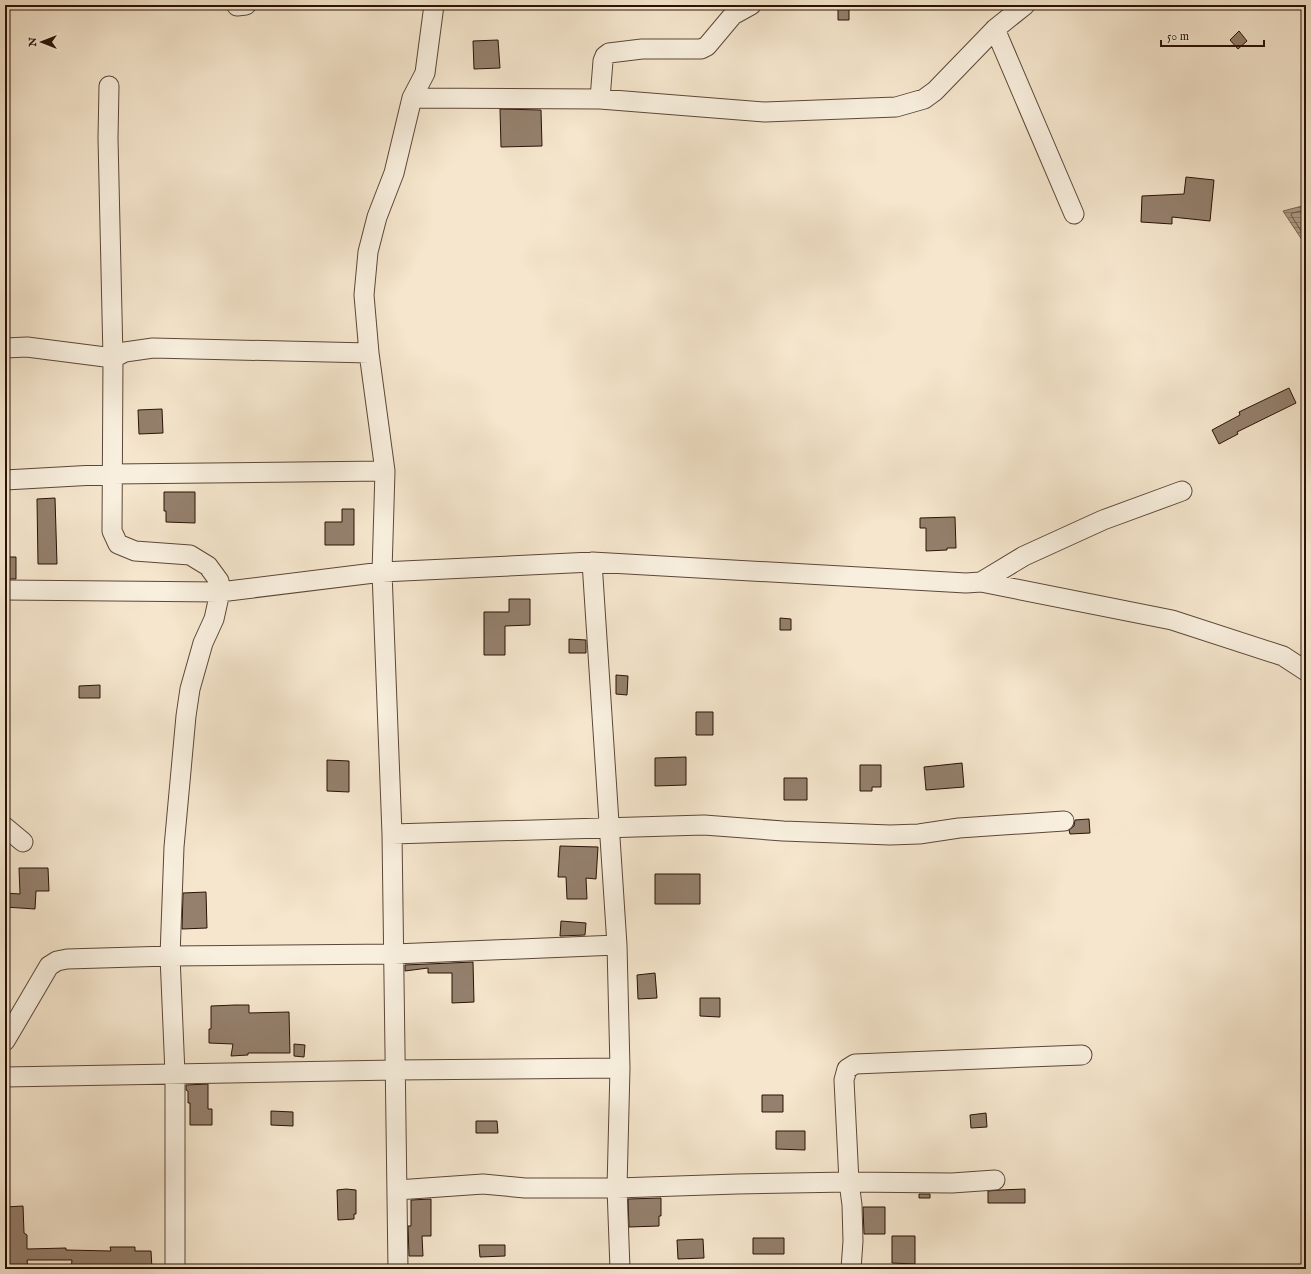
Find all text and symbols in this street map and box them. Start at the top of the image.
north arrow [22,22,62,62]
scale bar [1161,22,1264,48]
text: 50 m [1167,29,1189,44]
text: N [26,37,40,48]

